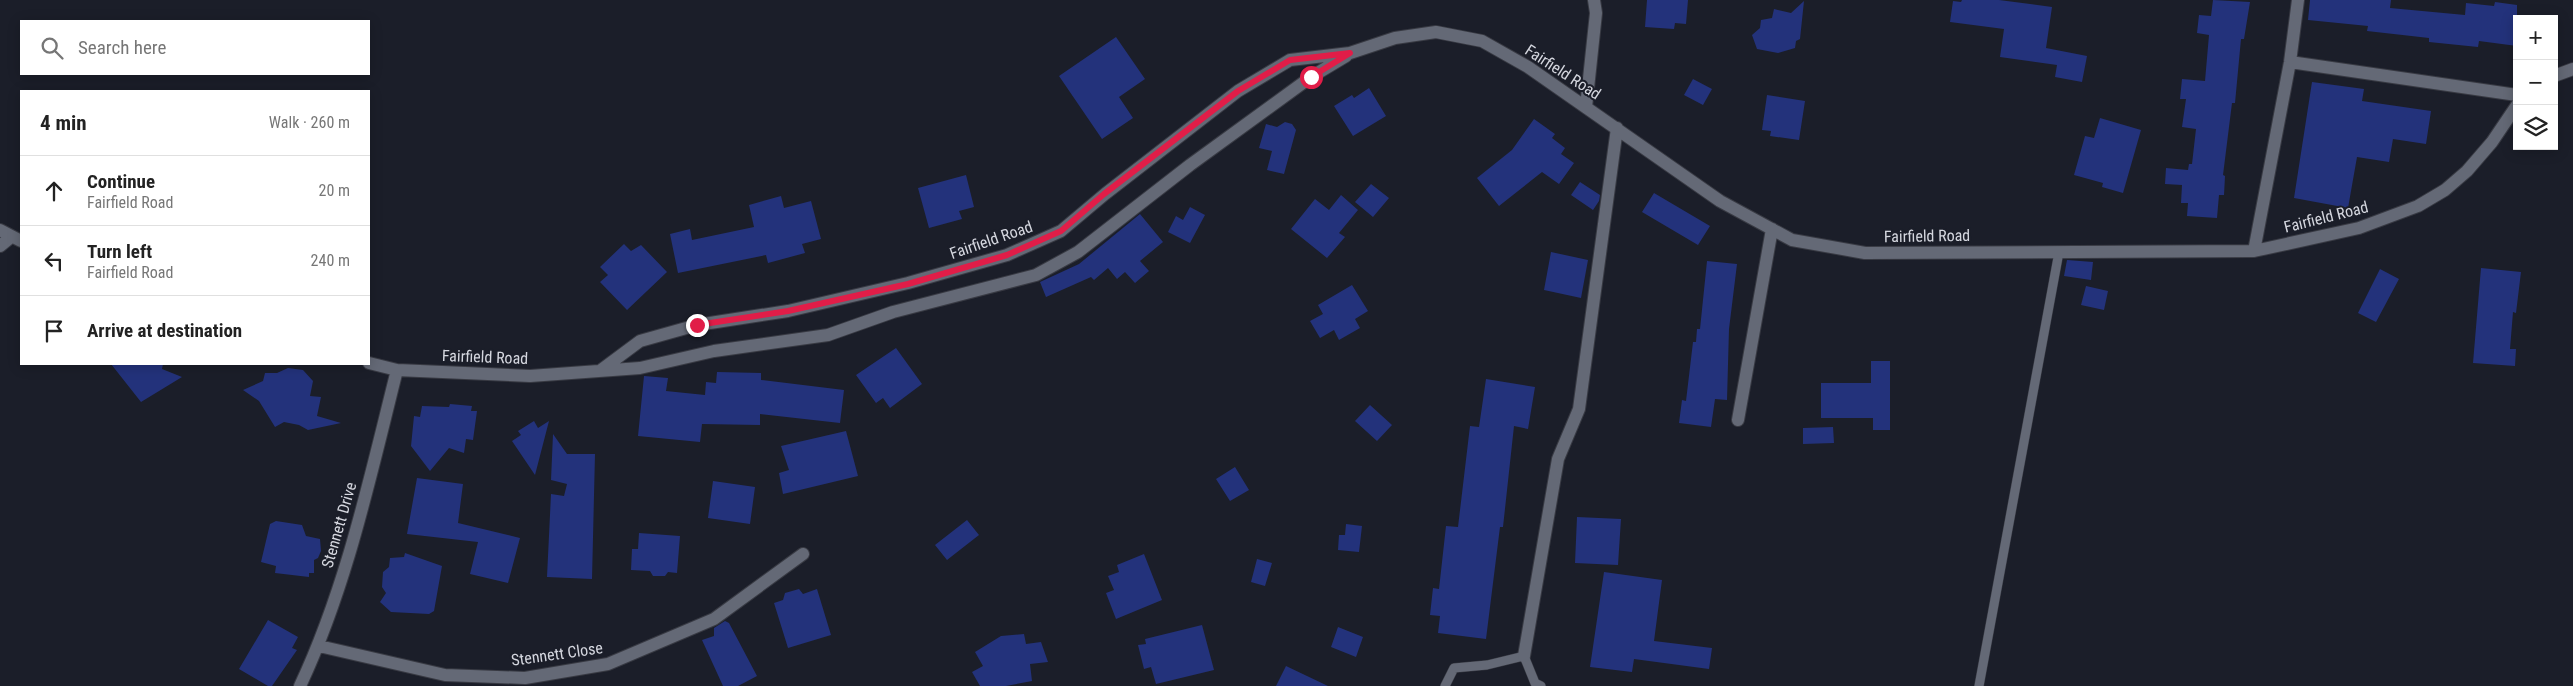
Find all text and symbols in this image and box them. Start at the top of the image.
map controls [2513,15,2558,150]
button: + [2513,15,2558,60]
search box [20,20,370,75]
icon: search [38,34,66,62]
text: Search here [78,36,166,59]
street label: Fairfield Road [1522,41,1604,103]
button: − [2513,60,2558,105]
route start [1300,66,1323,89]
button: layers [2513,105,2558,150]
text: 4 min [40,111,87,135]
text: Walk · 260 m [269,113,350,132]
text: Continue [87,170,155,193]
icon: ahead [40,177,68,205]
text: 20 m [318,181,350,200]
text: Fairfield Road [87,193,173,212]
street label: Fairfield Road [2282,197,2370,237]
street label: Fairfield Road [947,217,1035,263]
street label: Fairfield Road [1884,226,1970,246]
text: Turn left [87,240,152,263]
icon: left [40,247,68,275]
text: 240 m [311,251,350,270]
text: Fairfield Road [87,263,173,282]
route end [686,314,709,337]
icon: arrive [40,317,68,345]
text: Arrive at destination [87,319,242,342]
street label: Fairfield Road [441,346,529,368]
street label: Stennett Drive [318,480,360,570]
street label: Stennett Close [510,638,604,670]

